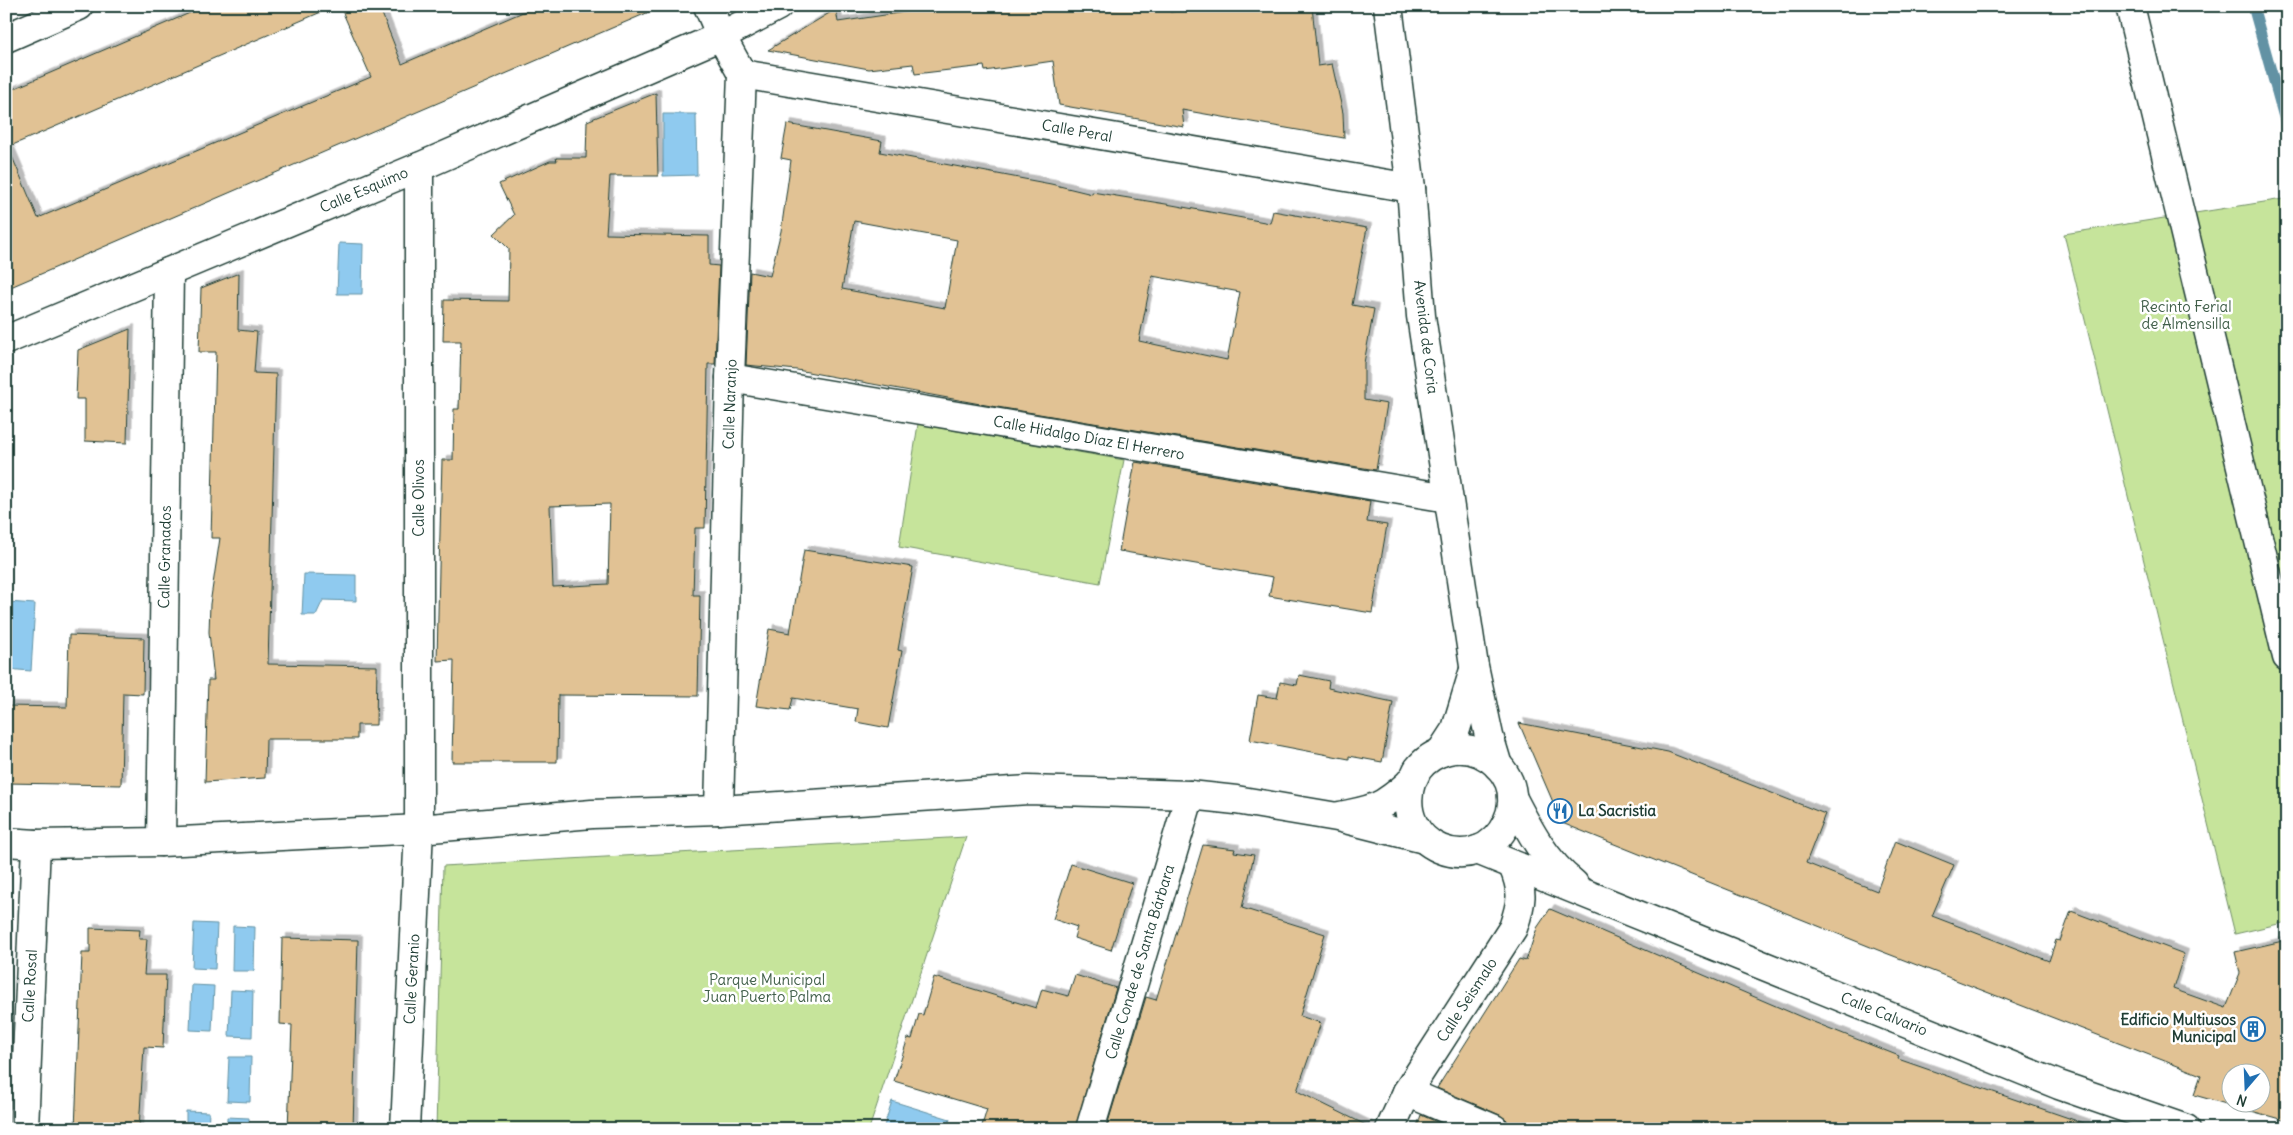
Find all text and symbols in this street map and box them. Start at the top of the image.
street label: Calle Peral [1040,115,1114,146]
street label: Calle Esquimo [317,162,411,217]
street label: Avenida de Coria [1410,279,1443,395]
park label: Recinto Ferial de Almensilla [2140,297,2232,333]
street label: Calle Naranjo [718,358,741,450]
street label: Calle Hidalgo Díaz El Herrero [992,411,1186,464]
street label: Calle Olivos [409,459,428,537]
street label: Calle Granados [154,505,175,609]
restaurant icon: La Sacristia [1547,798,1573,824]
place label: La Sacristia [1578,801,1656,820]
street label: Calle Conde de Santa Bárbara [1101,862,1178,1062]
street label: Calle Geranio [400,933,423,1025]
street label: Calle Rosal [18,949,41,1023]
street label: Calle Seismalo [1432,954,1501,1045]
park label: Parque Municipal Juan Puerto Palma [703,970,832,1006]
street label: Calle Calvario [1838,987,1930,1040]
place label: Edificio Multiusos Municipal [2121,1010,2236,1047]
building icon: Edificio Multiusos Municipal [2240,1016,2266,1042]
north arrow [2220,1062,2270,1112]
text: N [2234,1090,2249,1110]

